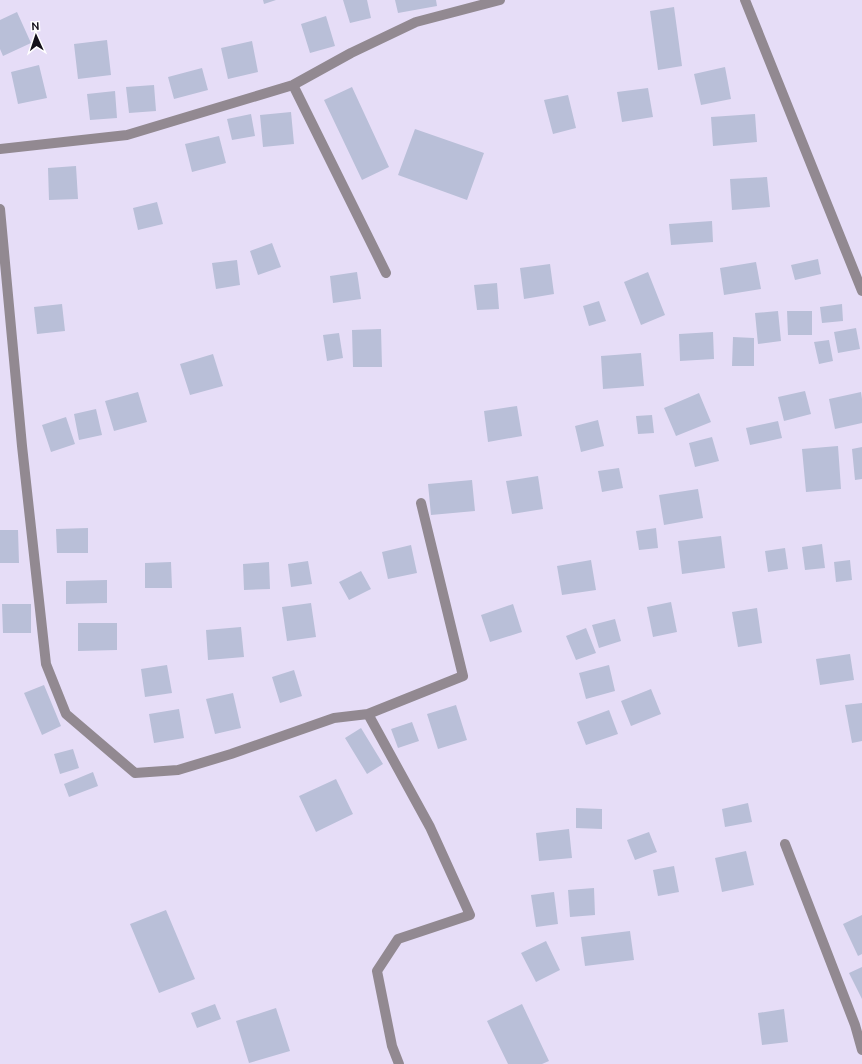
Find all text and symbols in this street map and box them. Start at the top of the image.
north arrow [16,16,56,56]
text: N [31,20,40,32]

